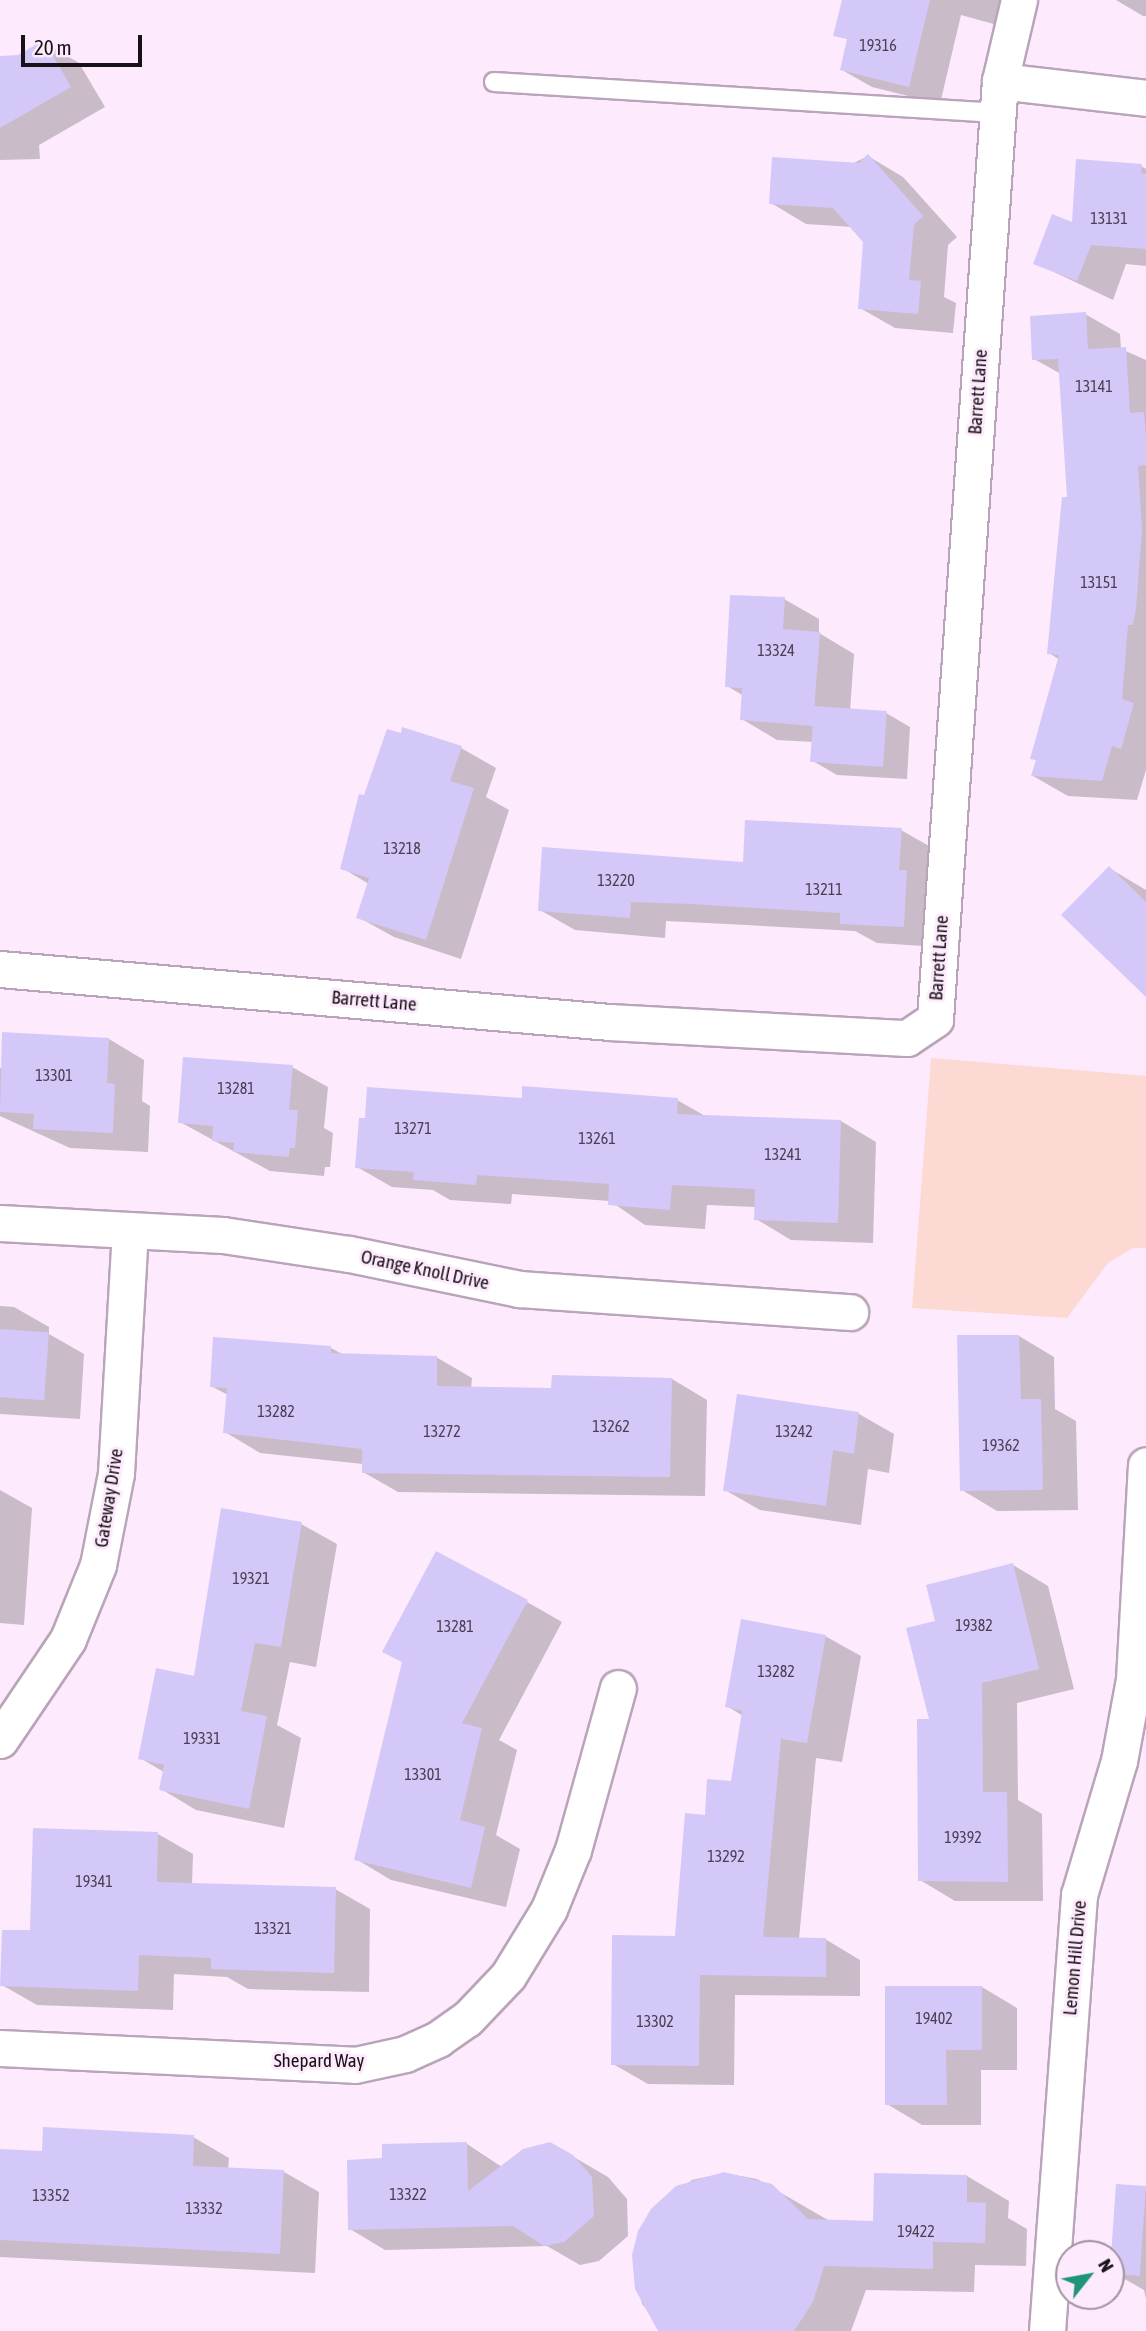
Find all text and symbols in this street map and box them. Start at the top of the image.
scale bar [24,21,145,65]
text: 20 m [34,35,72,59]
house number: 19316 [859,35,897,55]
house number: 13131 [1090,208,1128,228]
street label: Barrett Lane [964,349,992,435]
house number: 13141 [1075,376,1113,396]
house number: 13151 [1080,572,1118,592]
house number: 13324 [757,640,795,660]
house number: 13218 [383,838,421,858]
house number: 13220 [597,870,635,890]
house number: 13211 [805,879,843,899]
street label: Barrett Lane [925,915,953,1001]
street label: Barrett Lane [331,986,417,1016]
house number: 13301 [35,1065,73,1085]
house number: 13281 [217,1078,255,1098]
house number: 13271 [394,1118,432,1138]
house number: 13261 [578,1128,616,1148]
house number: 13241 [764,1144,802,1164]
street label: Orange Knoll Drive [359,1245,491,1295]
house number: 13282 [257,1401,295,1421]
house number: 13262 [592,1416,630,1436]
house number: 13272 [423,1421,461,1441]
house number: 13242 [775,1421,813,1441]
house number: 19362 [982,1435,1020,1455]
street label: Gateway Drive [90,1447,128,1549]
house number: 19321 [232,1568,270,1588]
house number: 19382 [955,1615,993,1635]
house number: 13281 [436,1616,474,1636]
house number: 13282 [757,1661,795,1681]
house number: 19331 [183,1728,221,1748]
house number: 13301 [404,1764,442,1784]
house number: 19392 [944,1827,982,1847]
house number: 13292 [707,1846,745,1866]
house number: 19341 [75,1871,113,1891]
street label: Lemon Hill Drive [1059,1900,1091,2016]
house number: 13321 [254,1918,292,1938]
house number: 19402 [915,2008,953,2028]
house number: 13302 [636,2011,674,2031]
street label: Shepard Way [274,2050,364,2072]
house number: 13322 [389,2184,427,2204]
house number: 13352 [32,2185,70,2205]
house number: 13332 [185,2198,223,2218]
house number: 19422 [897,2221,935,2241]
north arrow [1055,2240,1125,2310]
text: N [1094,2255,1119,2276]

